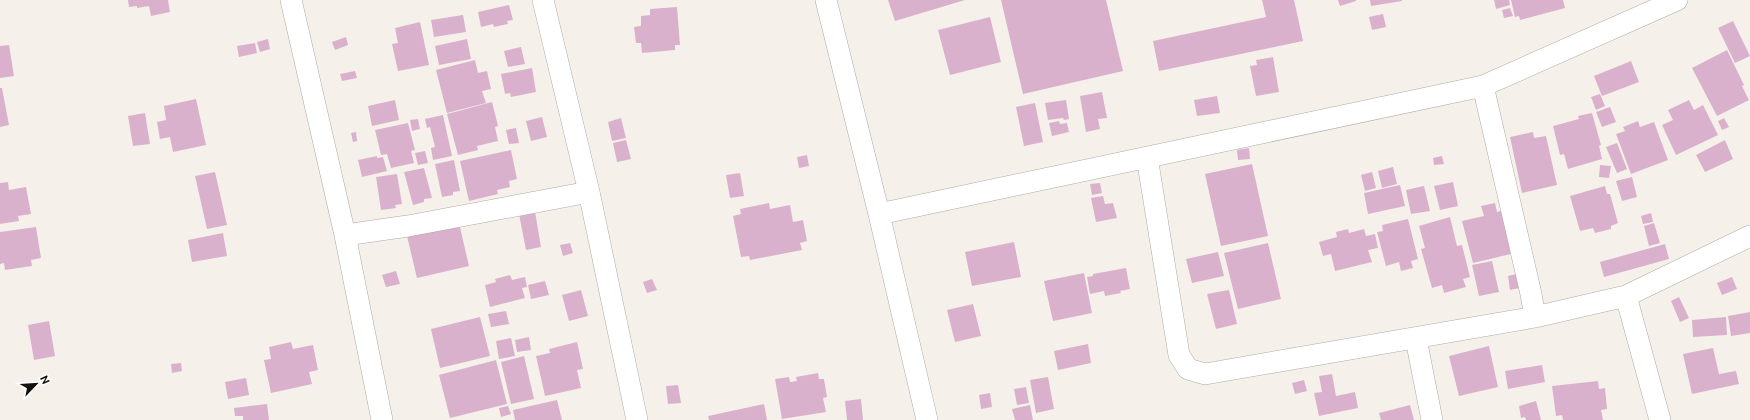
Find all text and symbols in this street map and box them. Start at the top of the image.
north arrow [16,364,56,404]
text: N [38,374,52,386]

